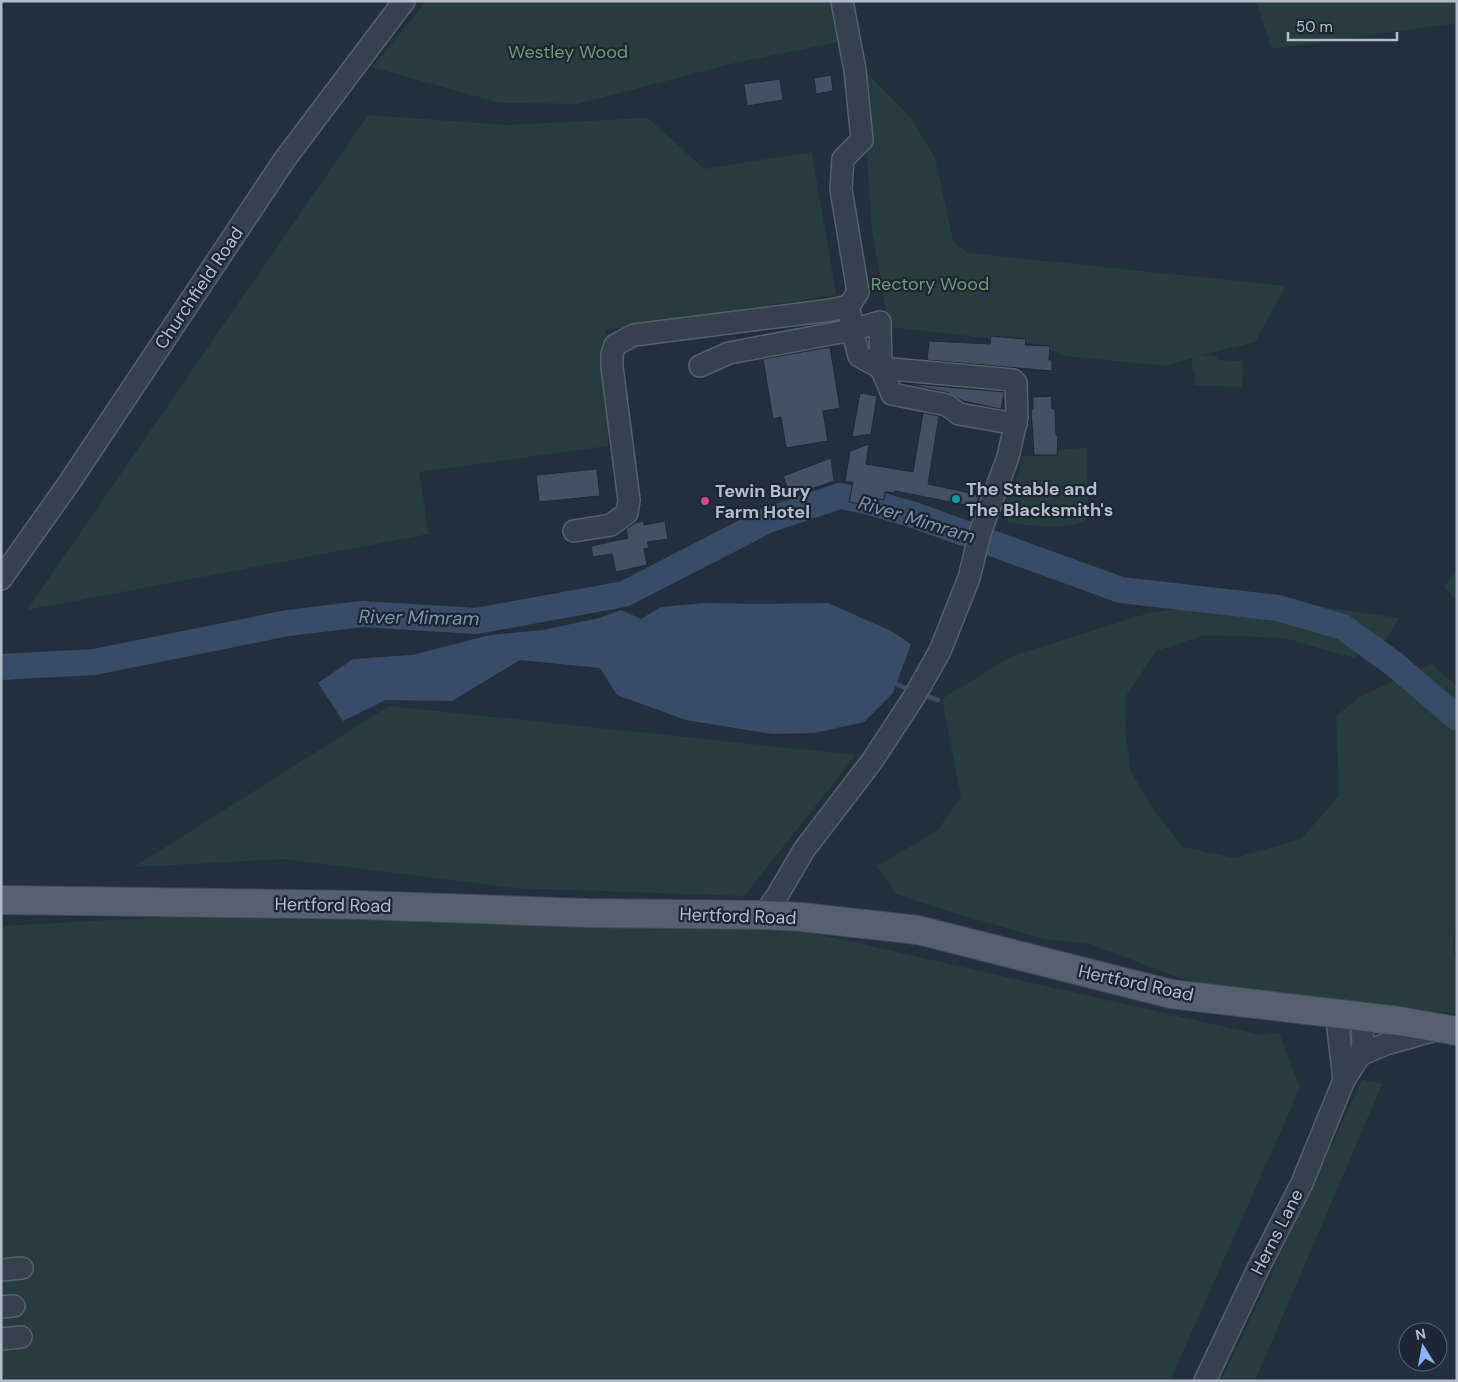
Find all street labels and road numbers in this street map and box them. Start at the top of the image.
street label: Churchfield Road [149,222,249,354]
street label: Hertford Road [274,892,392,918]
street label: Hertford Road [679,902,797,930]
street label: Hertford Road [1076,959,1196,1007]
street label: Herns Lane [1245,1185,1309,1279]

